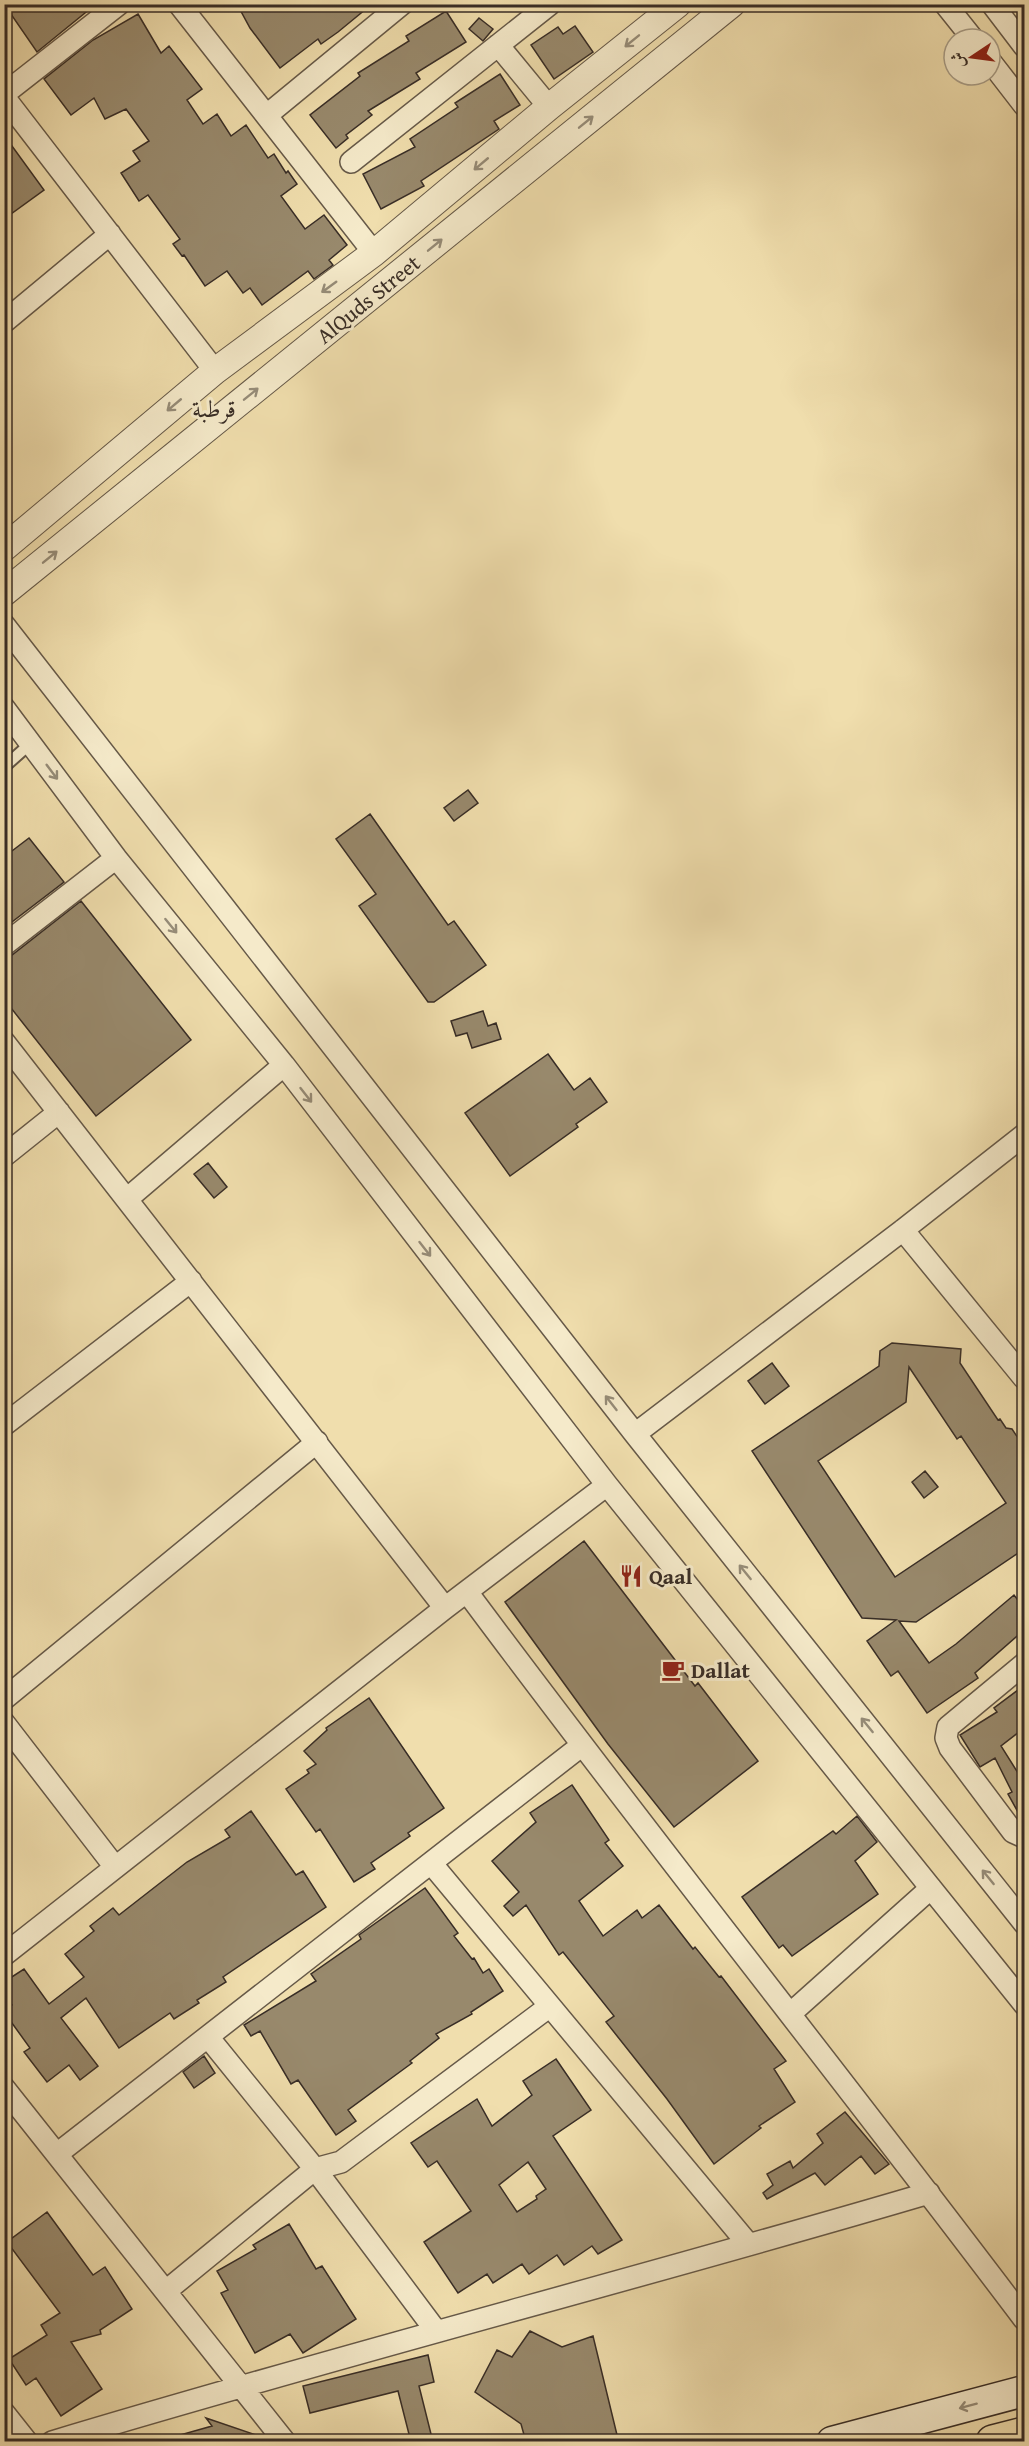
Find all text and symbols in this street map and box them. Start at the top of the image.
north arrow [942,27,1002,87]
one-way arrow [625,34,640,48]
text: ش [944,50,971,71]
one-way arrow [578,116,594,129]
one-way arrow [473,158,489,171]
one-way arrow [427,239,443,252]
street label: AlQuds Street [309,247,427,351]
one-way arrow [321,280,337,293]
one-way arrow [242,388,258,401]
district label: قرطبة [192,391,236,426]
one-way arrow [167,398,182,412]
one-way arrow [42,550,58,563]
one-way arrow [46,763,58,779]
one-way arrow [164,918,178,933]
one-way arrow [300,1086,313,1102]
one-way arrow [419,1241,432,1257]
one-way arrow [604,1395,617,1411]
place label: Qaal [649,1560,692,1592]
restaurant icon: Qaal [618,1563,644,1589]
one-way arrow [739,1565,752,1581]
place label: Dallat [691,1654,751,1686]
cafe icon: Dallat [660,1657,686,1683]
one-way arrow [860,1717,873,1733]
one-way arrow [982,1870,995,1886]
one-way arrow [959,2401,978,2412]

